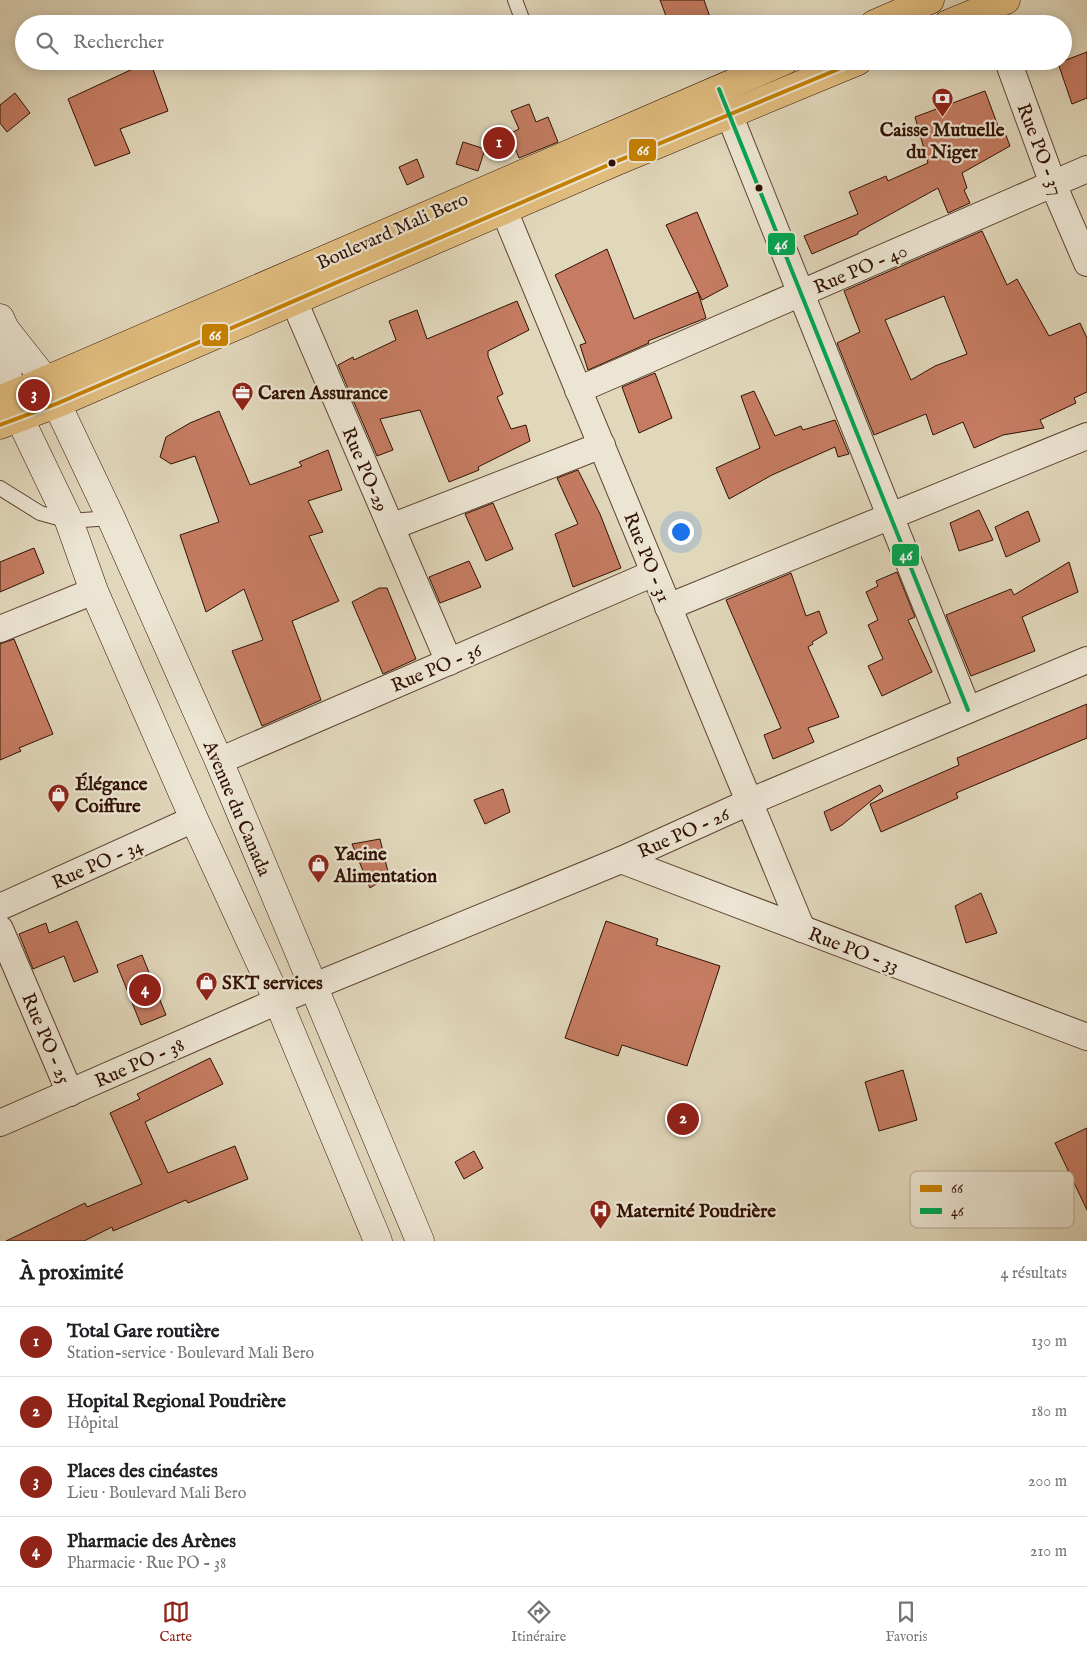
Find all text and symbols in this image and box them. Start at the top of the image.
search box [15,15,1072,70]
icon: search [33,29,61,57]
text: Rechercher [73,31,164,55]
bank icon: Caisse Mutuelle du Niger [930,86,954,117]
street label: Rue PO - 37 [1011,100,1068,199]
place label: Caisse Mutuelle du Niger [880,119,1005,165]
pin: 1 [483,124,515,162]
line badge: 66 [628,138,657,162]
text: 66 [637,142,650,160]
unlabelled marker [607,158,617,168]
unlabelled marker [754,183,764,193]
street label: Boulevard Mali Bero [313,188,472,276]
line badge: 46 [767,232,796,256]
text: 46 [775,236,788,254]
street label: Rue PO - 40 [810,239,911,300]
line badge: 66 [201,323,229,347]
text: 66 [209,327,222,345]
pin: 3 [18,376,50,414]
office icon: Caren Assurance [230,380,254,411]
place label: Caren Assurance [258,382,388,406]
street label: Rue PO-29 [336,424,393,516]
street label: Rue PO - 31 [617,509,675,606]
your location [668,519,694,545]
line badge: 46 [891,543,920,567]
text: 46 [900,547,913,565]
street label: Rue PO - 36 [388,639,487,699]
street label: Avenue du Canada [196,737,276,881]
place label: Élégance Coiffure [75,772,148,819]
shop icon: Élégance Coiffure [47,782,71,813]
street label: Rue PO - 26 [634,803,734,865]
street label: Rue PO - 34 [48,834,148,896]
place label: Yacine Alimentation [333,843,437,889]
shop icon: Yacine Alimentation [306,852,330,883]
street label: Rue PO - 33 [805,923,902,979]
shop icon: SKT services [194,970,218,1001]
pin: 4 [129,971,161,1009]
place label: SKT services [222,972,323,996]
street label: Rue PO - 25 [15,990,75,1088]
street label: Rue PO - 38 [91,1033,188,1094]
pin: 2 [667,1100,699,1138]
legend [910,1171,1074,1228]
text: 66 [951,1180,964,1198]
hospital icon: Maternité Poudrière [588,1198,612,1229]
place label: Maternité Poudrière [616,1200,776,1224]
text: 46 [951,1203,965,1221]
text: À proximité [20,1260,123,1287]
text: 4 résultats [1001,1264,1067,1284]
text: Total Gare routière [67,1320,220,1344]
text: 1 [33,1332,39,1352]
text: 130 m [1031,1332,1067,1352]
text: Station-service · Boulevard Mali Bero [67,1344,314,1364]
text: Hopital Regional Poudrière [67,1390,286,1414]
text: 2 [32,1402,40,1422]
text: 180 m [1031,1402,1067,1422]
text: Hôpital [67,1414,119,1434]
text: Places des cinéastes [67,1460,218,1484]
text: 3 [33,1472,39,1492]
text: 200 m [1028,1472,1067,1492]
text: Lieu · Boulevard Mali Bero [67,1484,246,1504]
text: Pharmacie des Arènes [67,1530,236,1554]
text: 4 [32,1542,40,1562]
text: 210 m [1030,1542,1067,1562]
text: Pharmacie · Rue PO - 38 [67,1554,226,1574]
tab: Carte [160,1598,192,1646]
tab: Itinéraire [511,1598,566,1646]
tab: Favoris [885,1598,927,1646]

